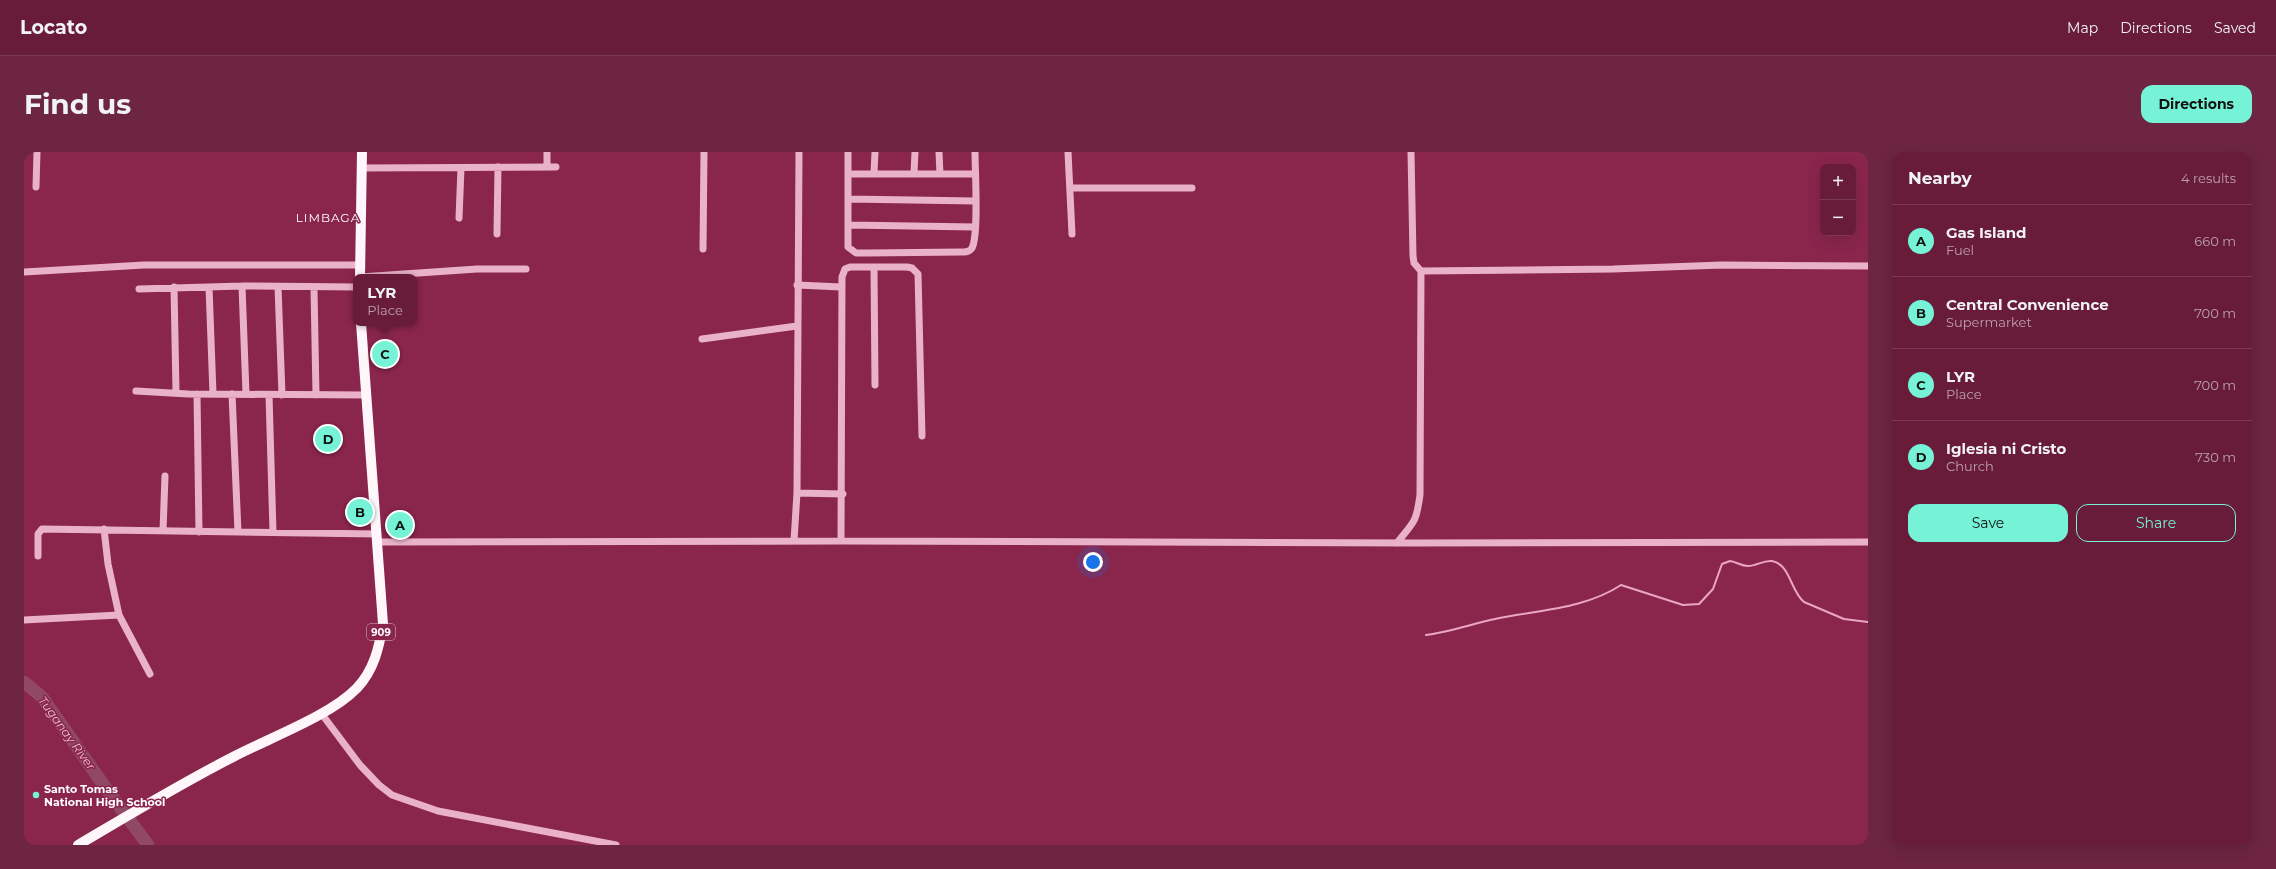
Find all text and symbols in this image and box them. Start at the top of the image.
text: Locato [20,16,87,39]
text: Map [2067,19,2098,37]
text: Directions [2120,19,2192,37]
text: Saved [2214,19,2256,37]
button: Directions [2141,85,2252,123]
text: Find us [24,87,131,121]
map controls [1820,164,1856,236]
button: + [1820,164,1856,200]
text: Nearby [1908,168,1972,188]
text: 4 results [2181,170,2236,186]
button: − [1820,200,1856,236]
district label: LIMBAGA [296,210,360,225]
text: Gas Island [1946,223,2027,242]
text: A [1916,233,1926,249]
text: 660 m [2194,233,2236,249]
text: Fuel [1946,242,1974,258]
popup [353,274,417,326]
text: LYR [367,283,396,302]
text: Central Convenience [1946,295,2109,314]
text: Place [367,302,403,318]
text: B [1916,305,1926,321]
text: 700 m [2194,305,2236,321]
text: Supermarket [1946,314,2032,330]
pin: C [372,339,398,369]
text: LYR [1946,367,1975,386]
text: C [1916,377,1926,393]
text: 700 m [2194,377,2236,393]
text: Place [1946,386,1982,402]
pin: D [315,424,341,454]
text: Iglesia ni Cristo [1946,439,2066,458]
text: D [1916,449,1926,465]
text: 730 m [2195,449,2236,465]
text: Church [1946,458,1994,474]
pin: B [347,497,373,527]
button: Save [1908,504,2068,542]
button: Share [2076,504,2236,542]
pin: A [387,510,413,540]
your location [1083,552,1103,572]
road number: 909 [367,624,395,640]
water label: Tuganay River [35,693,99,773]
place label: Santo Tomas National High School [44,782,165,809]
marker: Santo Tomas National High School [31,790,41,800]

